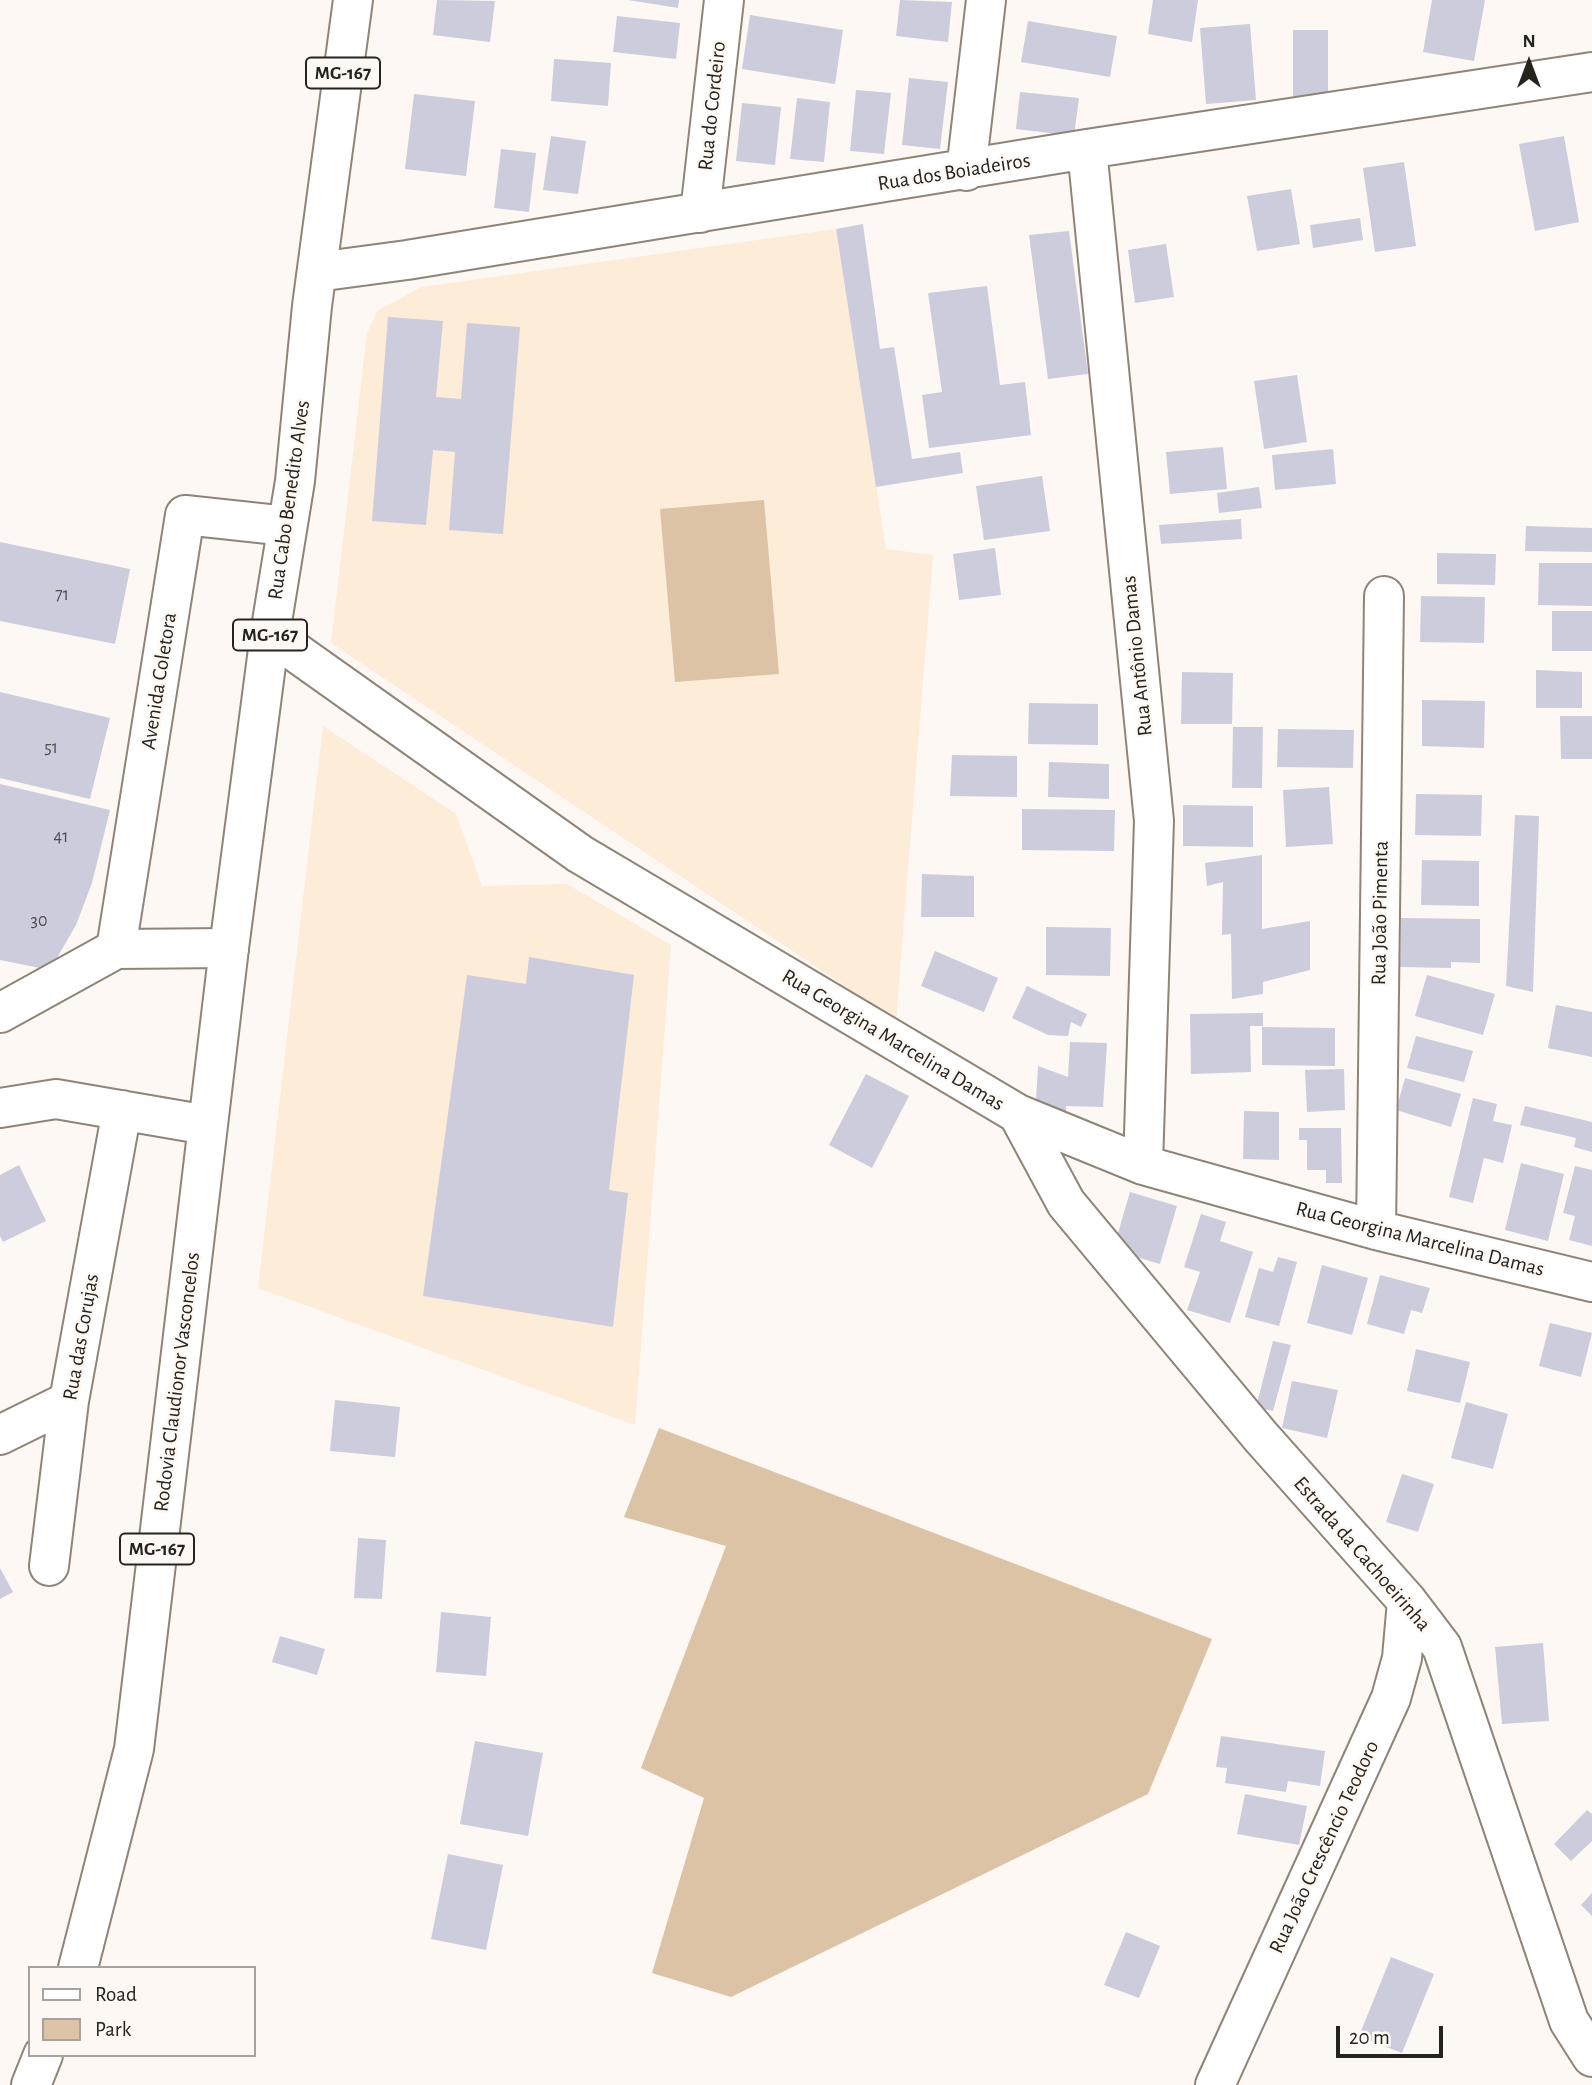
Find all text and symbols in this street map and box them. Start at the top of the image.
north arrow [1494,28,1564,98]
text: N [1522,32,1536,51]
street label: Rua do Cordeiro [693,40,731,172]
road number: MG-167 [306,58,380,88]
street label: Rua dos Boiadeiros [876,147,1032,197]
street label: Rua Cabo Benedito Alves [263,399,315,601]
street label: Rua Antônio Damas [1116,574,1158,738]
house number: 71 [55,584,69,606]
street label: Avenida Coletora [136,611,182,751]
road number: MG-167 [233,620,307,650]
house number: 51 [44,737,58,759]
house number: 41 [54,826,68,848]
street label: Rua João Pimenta [1366,840,1394,986]
house number: 30 [31,910,47,932]
street label: Rua Georgina Marcelina Damas [777,963,1009,1117]
street label: Rua Georgina Marcelina Damas [1293,1196,1547,1282]
street label: Rodovia Claudionor Vasconcelos [149,1251,205,1513]
street label: Rua das Corujas [57,1272,105,1402]
street label: Estrada da Cachoeirinha [1288,1471,1436,1637]
road number: MG-167 [120,1534,194,1564]
street label: Rua João Crescêncio Teodoro [1264,1736,1384,1958]
legend [28,1966,256,2057]
text: Road [95,1984,137,2005]
scale bar [1340,2011,1447,2056]
text: Park [95,2019,131,2040]
text: 20 m [1349,2027,1390,2048]

